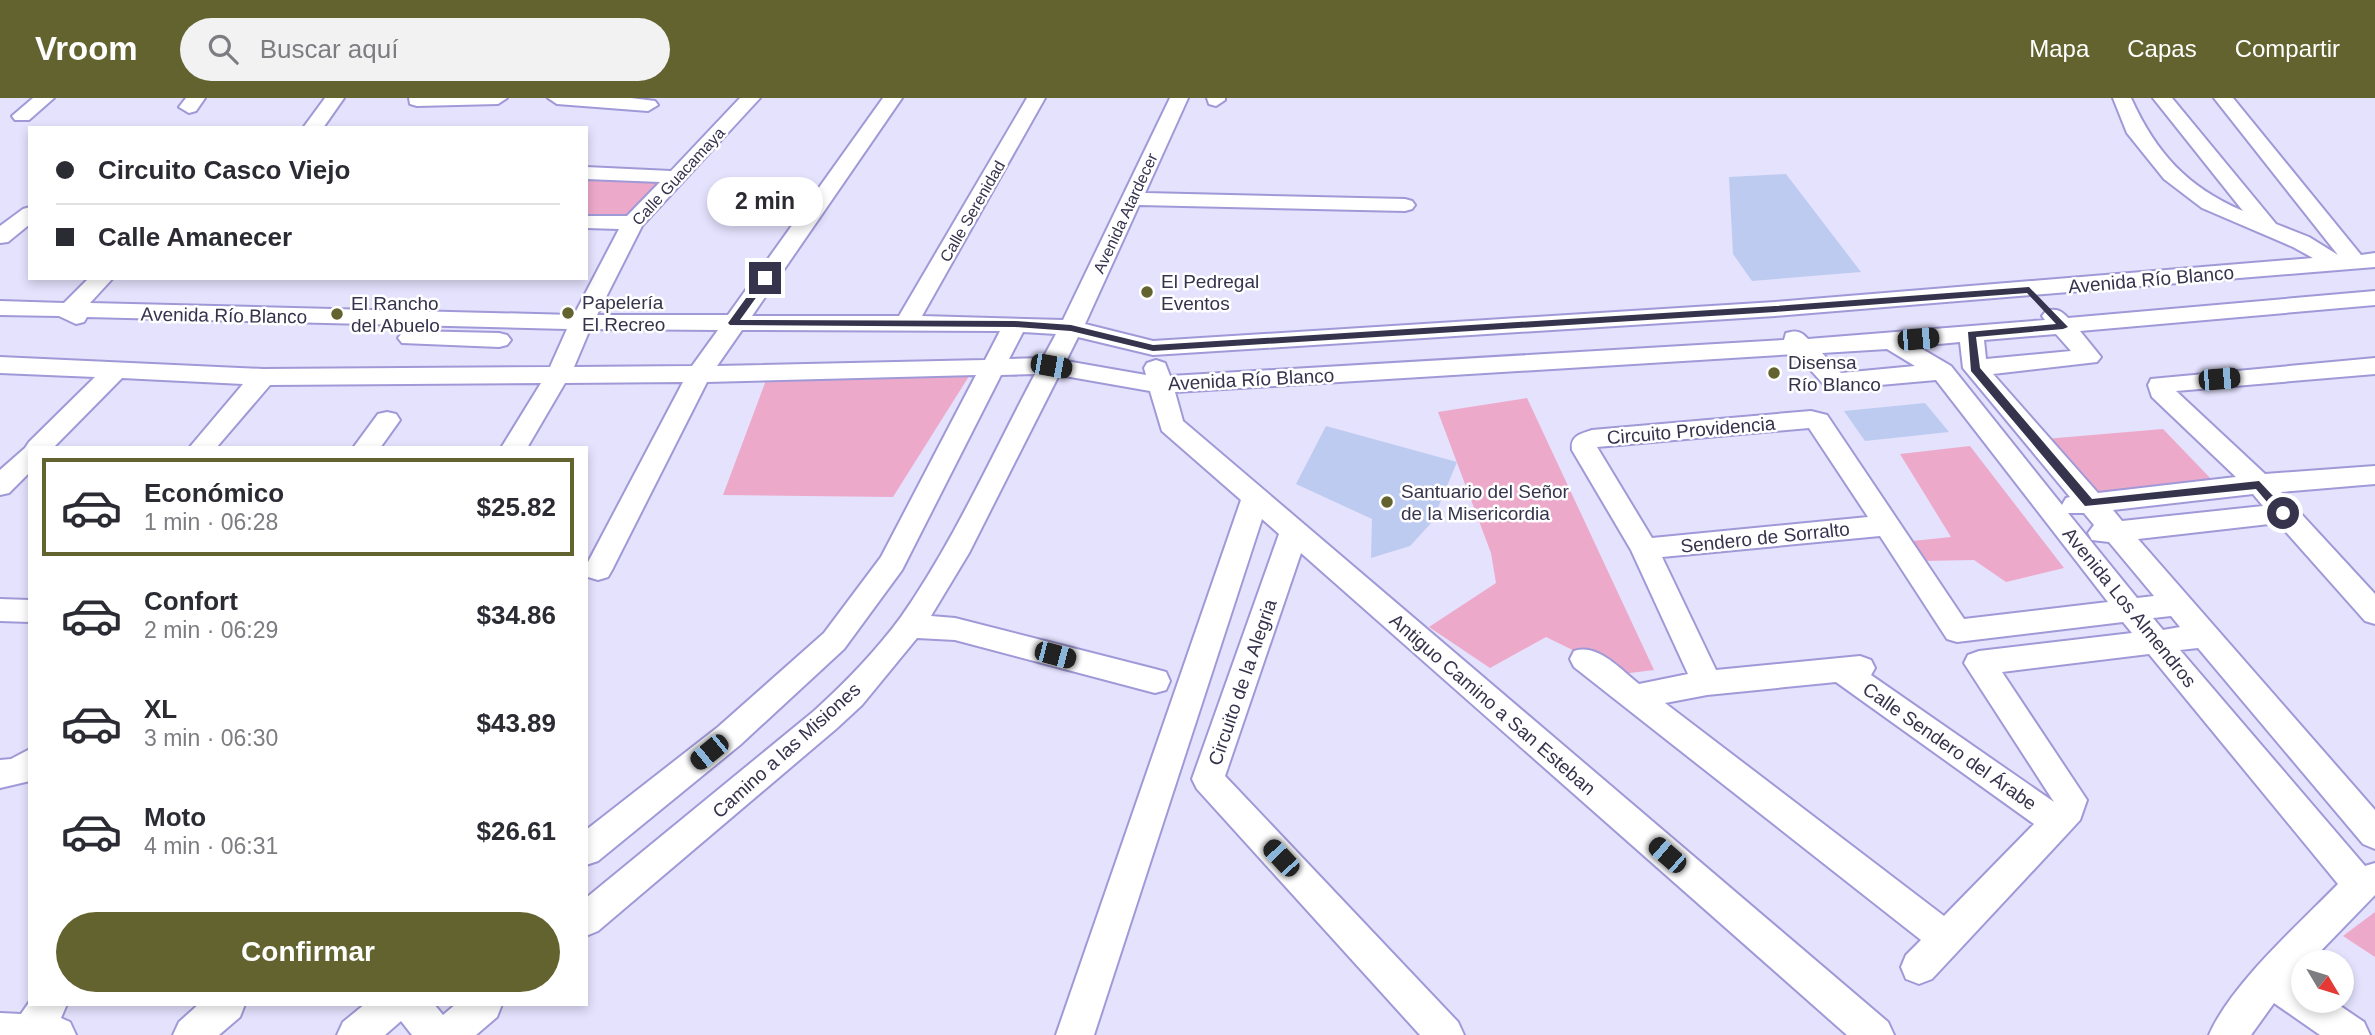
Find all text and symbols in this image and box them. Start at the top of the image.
search box [180,18,670,81]
text: Vroom [35,30,138,67]
icon: search [204,30,242,68]
text: Buscar aquí [260,34,398,64]
text: Mapa [2029,35,2089,62]
text: Capas [2127,35,2197,62]
text: Compartir [2235,35,2340,62]
street label: Calle Guacamaya [629,124,728,229]
street label: Avenida Atardecer [1090,150,1161,276]
text: Circuito Casco Viejo [98,155,350,185]
street label: Calle Serenidad [937,158,1008,265]
callout: 2 min [707,176,823,226]
text: 2 min [735,188,795,214]
text: Calle Amanecer [98,222,292,252]
route end [749,262,781,294]
street label: Avenida Río Blanco [2067,262,2235,297]
place label: El Pedregal Eventos [1161,271,1259,314]
marker: El Pedregal Eventos [1139,284,1155,300]
place label: Papelería El Recreo [582,292,665,335]
place label: El Rancho del Abuelo [351,293,440,336]
street label: Avenida Río Blanco [141,304,307,327]
marker: Papelería El Recreo [560,305,576,321]
marker: El Rancho del Abuelo [329,306,345,322]
car [1897,327,1940,351]
car [1029,352,1074,380]
place label: Disensa Río Blanco [1788,352,1881,395]
street label: Avenida Río Blanco [1167,365,1335,394]
marker: Disensa Río Blanco [1766,365,1782,381]
car [2198,367,2241,391]
street label: Circuito Providencia [1606,413,1777,448]
icon: car [60,476,123,539]
text: Económico [144,478,284,508]
place label: Santuario del Señor de la Misericordia [1401,481,1570,524]
text: $25.82 [476,492,556,522]
marker: Santuario del Señor de la Misericordia [1379,494,1395,510]
route start [2267,497,2299,529]
text: 1 min · 06:28 [144,509,278,535]
street label: Sendero de Sorralto [1679,518,1851,557]
street label: Avenida Los Almendros [2059,523,2200,691]
icon: car [60,584,123,647]
text: Confort [144,586,238,616]
street label: Circuito de la Alegria [1204,596,1281,768]
text: $34.86 [476,600,556,630]
street label: Antiguo Camino a San Esteban [1386,609,1600,799]
text: 2 min · 06:29 [144,617,278,643]
car [1032,639,1079,671]
street label: Calle Sendero del Árabe [1859,678,2041,814]
street label: Camino a las Misiones [708,679,864,822]
icon: car [60,692,123,755]
text: XL [144,694,177,724]
text: $43.89 [476,708,556,738]
text: 3 min · 06:30 [144,725,278,751]
car [687,731,732,773]
icon: car [60,800,123,863]
text: Moto [144,802,206,832]
text: $26.61 [476,816,556,846]
text: 4 min · 06:31 [144,833,278,859]
car [1645,833,1690,877]
car [1259,835,1304,881]
button: Confirmar [56,912,560,992]
north arrow [2291,950,2354,1013]
map controls [2291,950,2354,1013]

